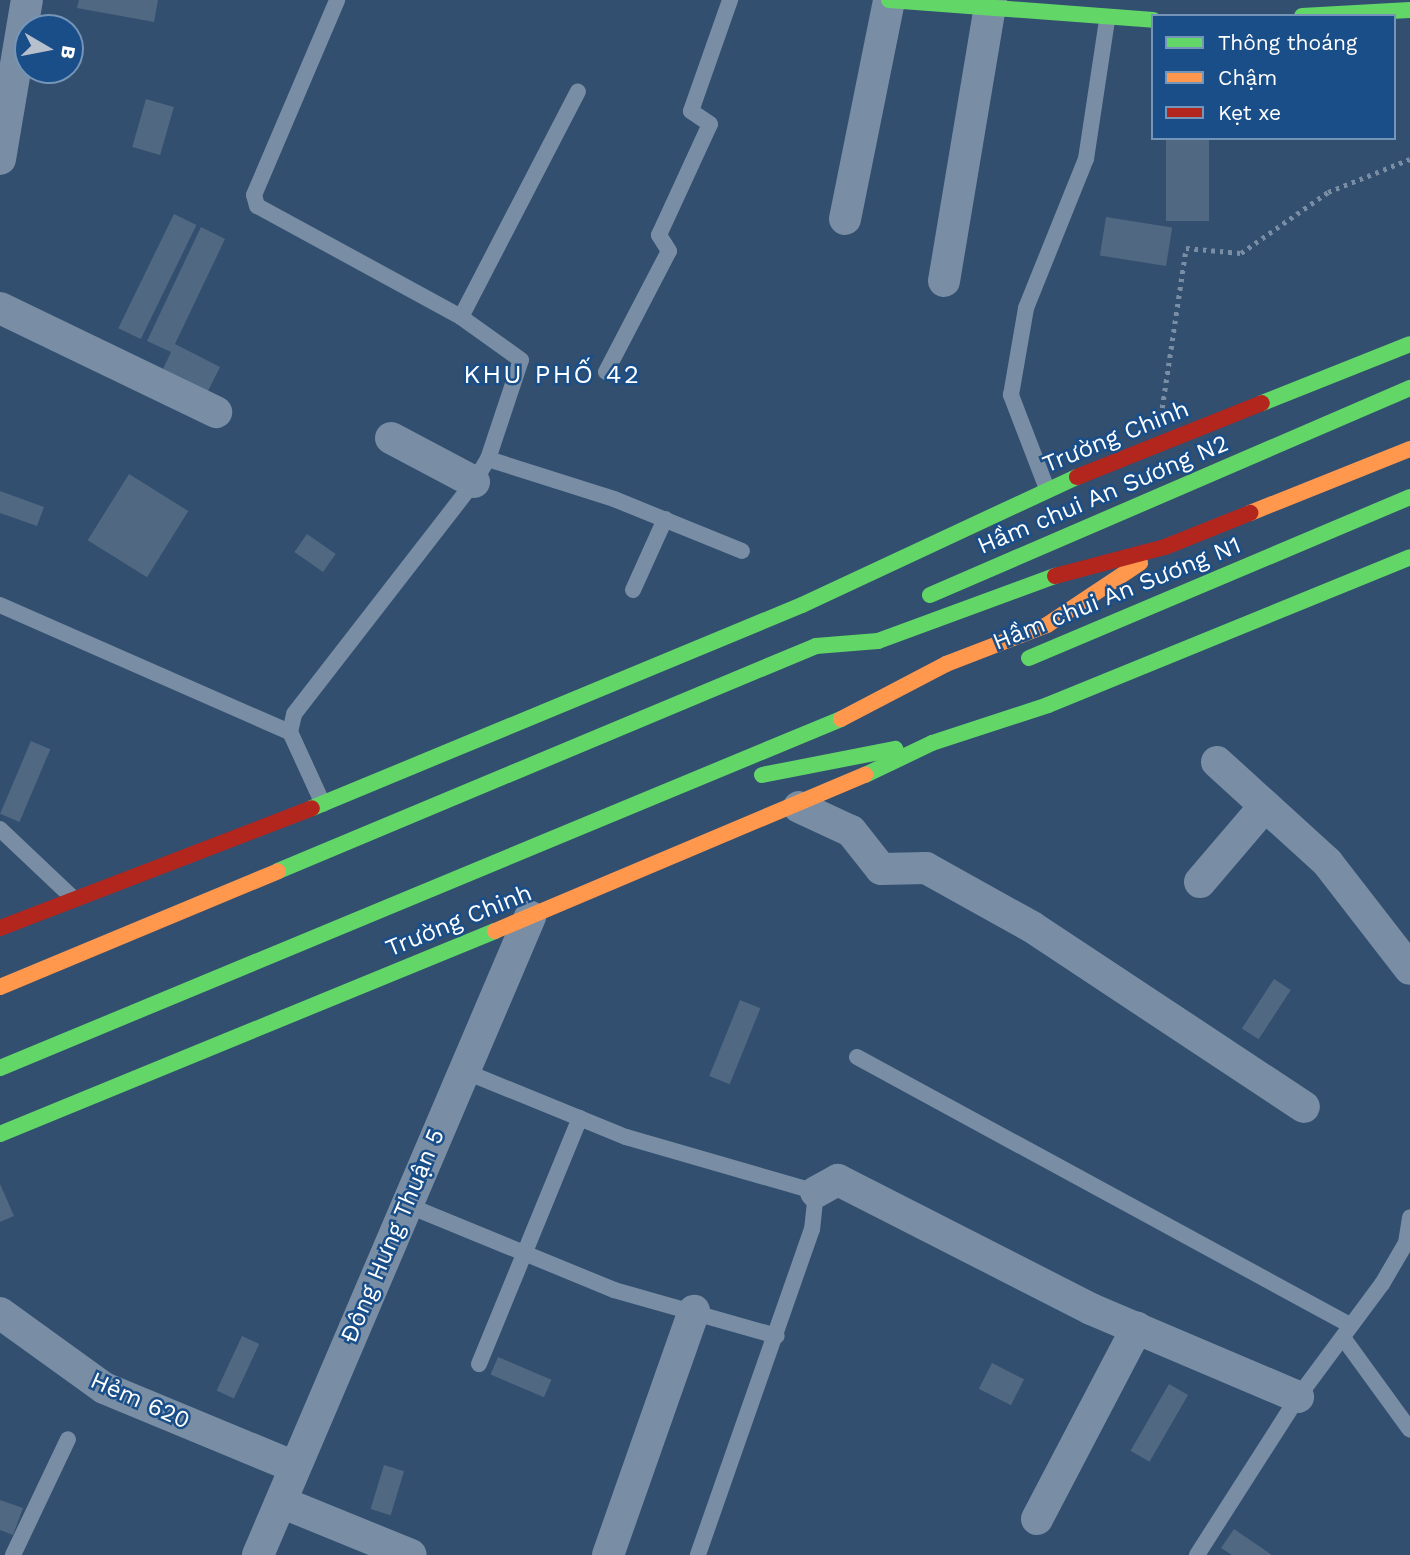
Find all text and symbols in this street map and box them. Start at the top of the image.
north arrow [14,14,84,84]
legend [1151,14,1396,140]
text: Thông thoáng [1218,30,1357,55]
text: B [56,44,81,61]
text: Chậm [1218,65,1277,90]
text: Kẹt xe [1218,100,1281,125]
district label: KHU PHỐ 42 [464,359,640,391]
street label: Trường Chinh [1039,395,1193,479]
street label: Hầm chui An Sương N2 [973,429,1233,561]
street label: Hầm chui An Sương N1 [988,531,1246,657]
street label: Trường Chinh [382,879,536,963]
street label: Đông Hưng Thuận 5 [335,1124,451,1348]
street label: Hẻm 620 [86,1366,194,1436]

